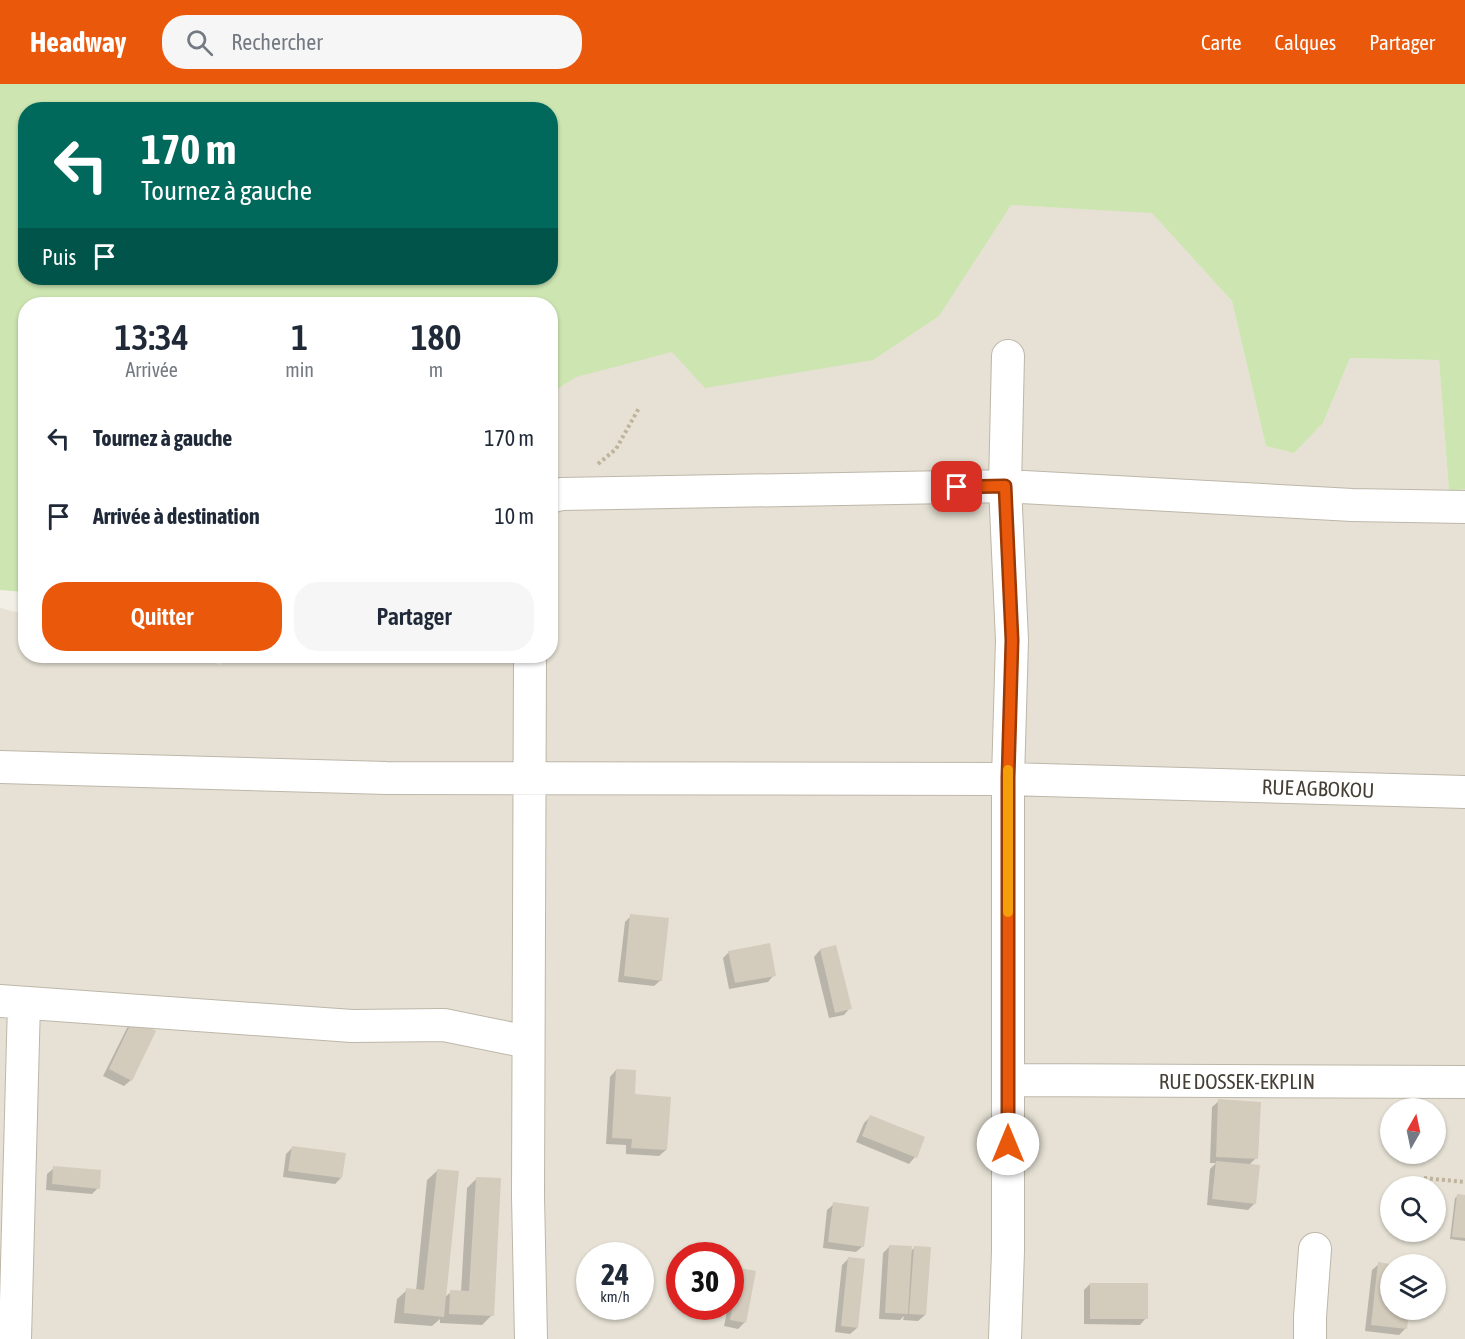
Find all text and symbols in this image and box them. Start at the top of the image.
search box [162,15,582,69]
text: Headway [30,26,126,58]
icon: search [183,26,216,59]
text: Rechercher [231,29,323,55]
text: Carte [1201,30,1242,54]
text: Calques [1275,30,1336,54]
text: Partager [1369,30,1435,54]
text: 170 m [141,125,236,173]
icon: left [42,126,120,204]
text: Tournez à gauche [141,175,312,206]
icon: arrive [88,240,121,273]
text: Puis [42,244,76,270]
text: 13:34 [115,316,189,358]
text: 1 [291,316,308,358]
text: 180 [411,316,461,358]
text: Arrivée [126,358,178,381]
text: min [285,358,314,381]
text: m [429,358,443,381]
icon: left [42,422,75,455]
text: Tournez à gauche [93,425,232,451]
text: 170 m [484,425,534,451]
pin [931,461,982,512]
icon: arrive [940,470,973,503]
icon: arrive [42,500,75,533]
text: Arrivée à destination [93,503,260,529]
text: 10 m [494,503,534,529]
button: Quitter [42,582,282,651]
button: Partager [294,582,534,651]
street label: RUE AGBOKOU [1261,774,1375,802]
street label: RUE DOSSEK-EKPLIN [1159,1069,1315,1093]
north arrow [1380,1098,1446,1164]
map controls [1380,1098,1446,1320]
position arrow [976,1112,1040,1176]
button: search [1380,1176,1446,1242]
speed limit sign: 30 [666,1242,744,1320]
button: layers [1380,1254,1446,1320]
text: 24 [601,1257,629,1291]
text: km/h [600,1288,630,1305]

